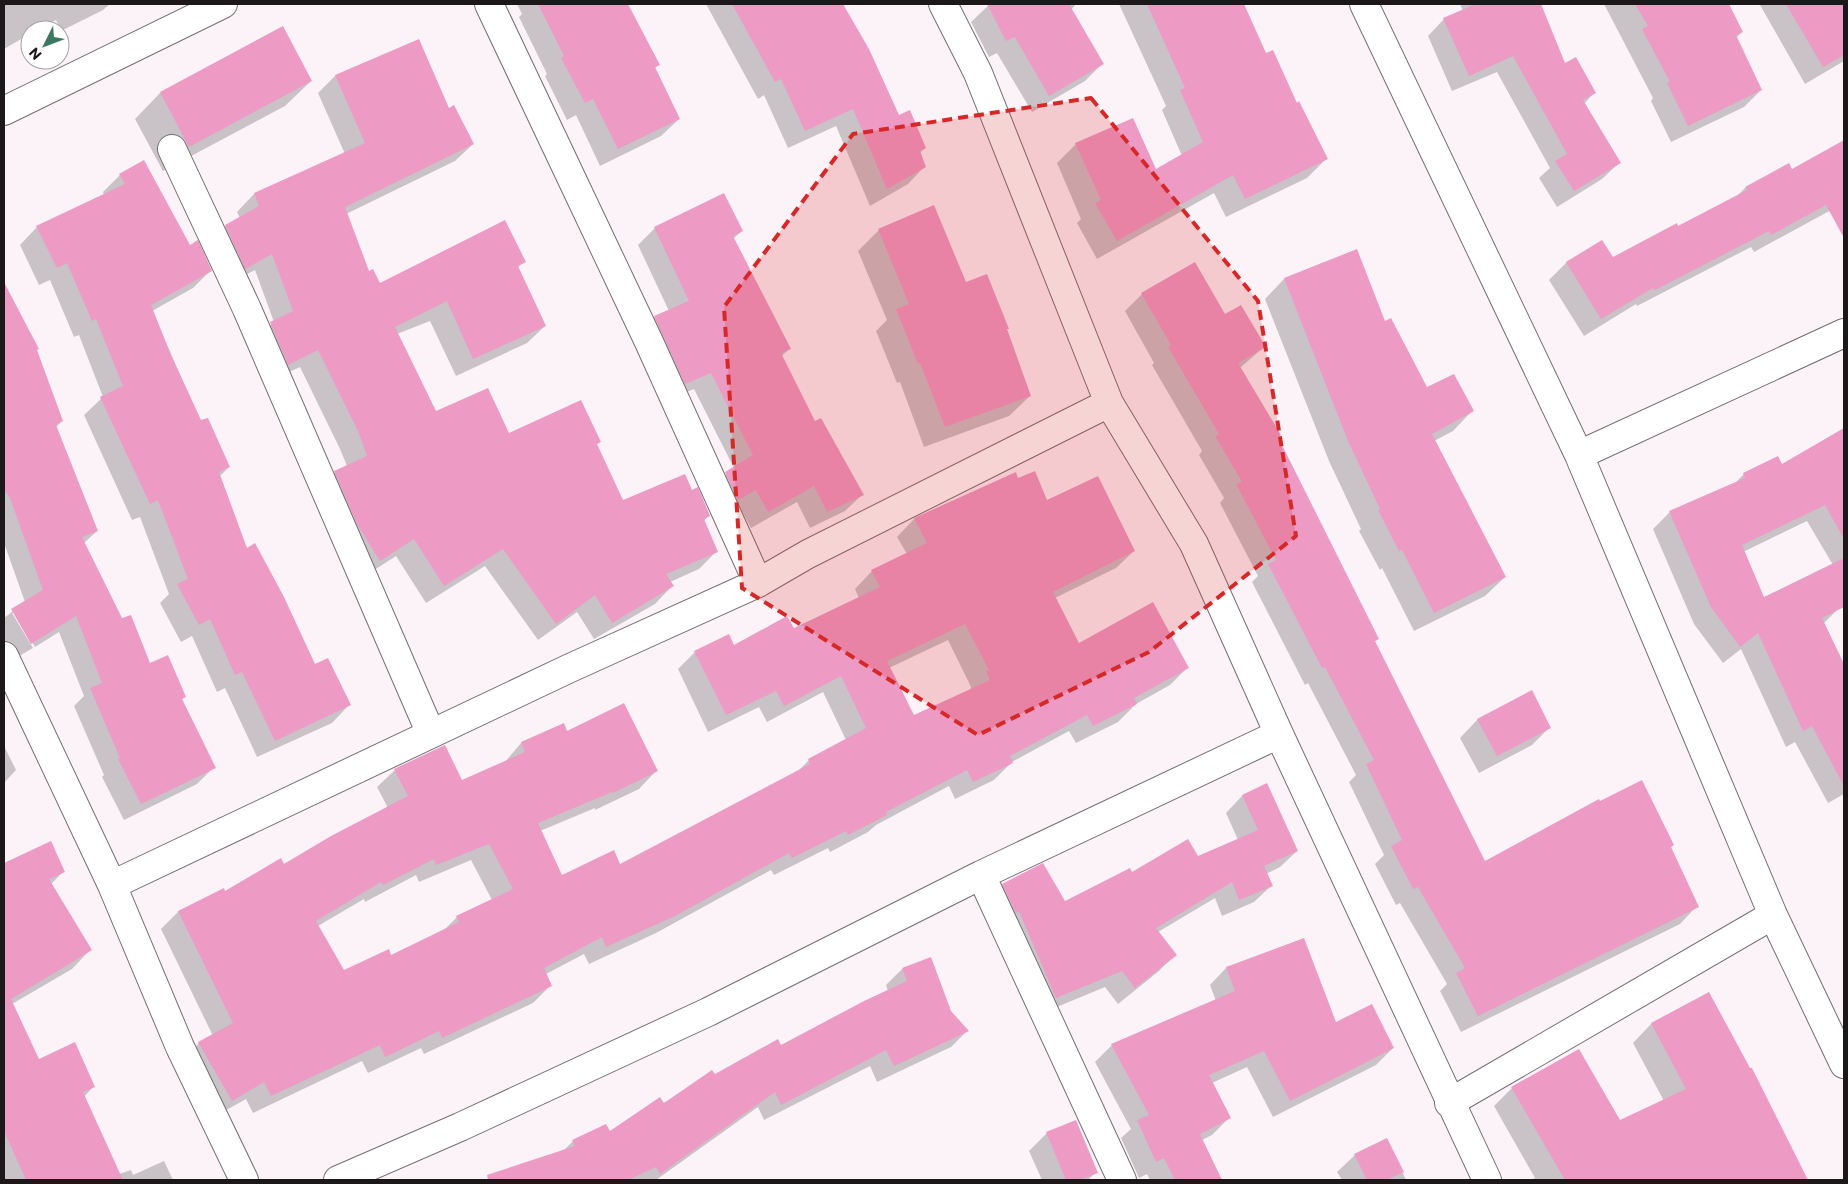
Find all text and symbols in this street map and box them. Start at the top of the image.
north arrow [20,20,70,70]
text: N [25,44,45,64]

